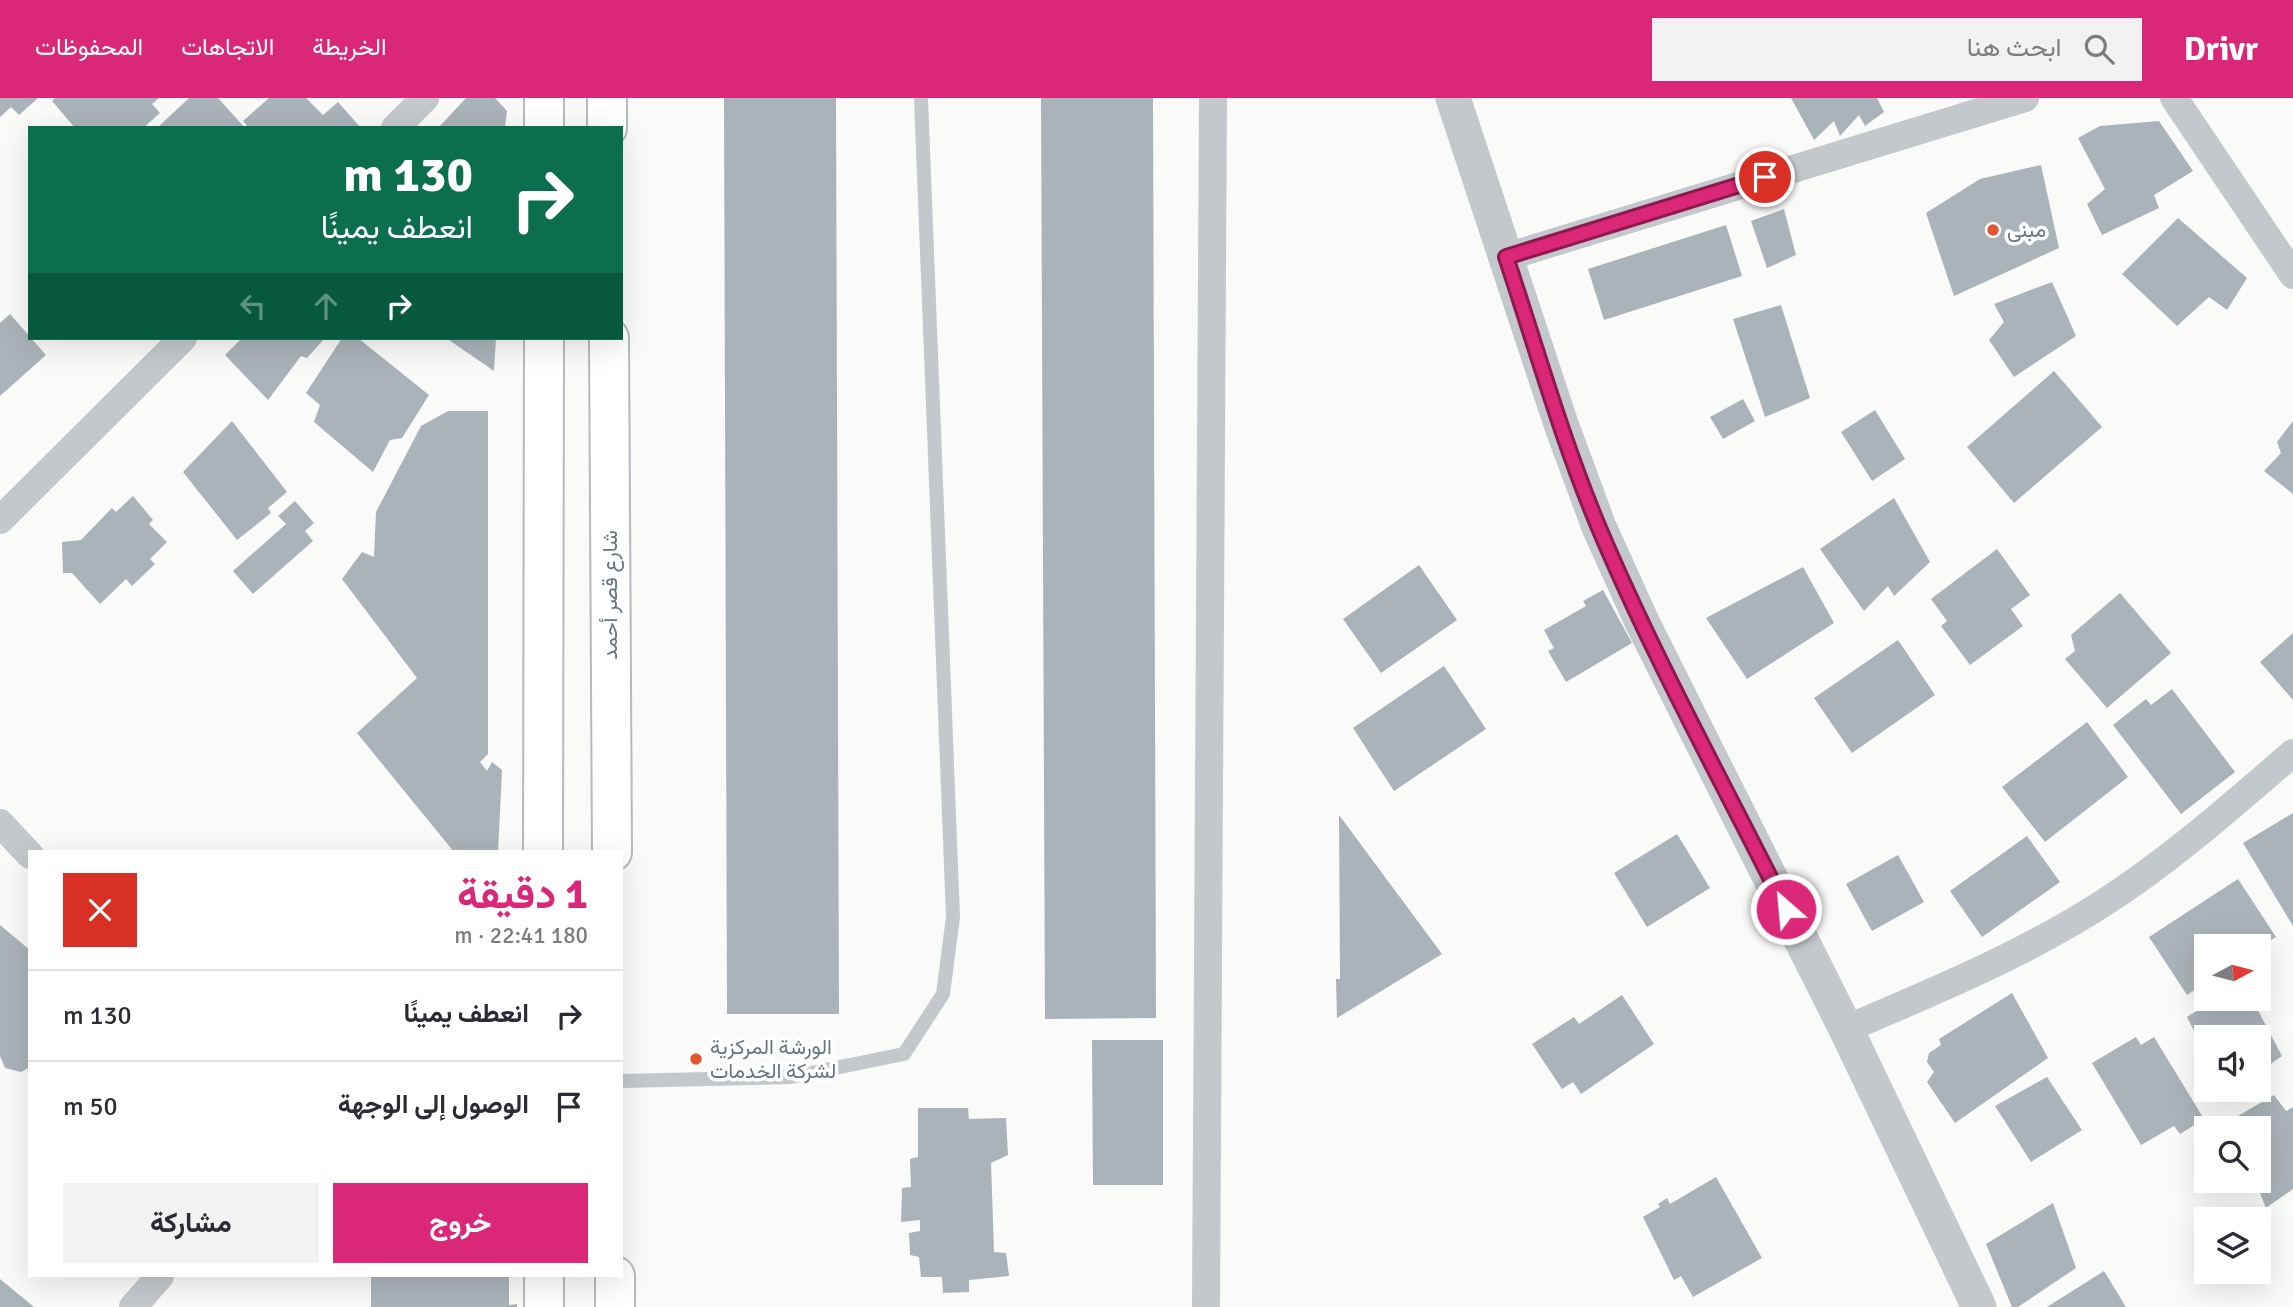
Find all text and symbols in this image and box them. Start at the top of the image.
search box [1652,18,2142,81]
text: Drivr [2184,29,2258,70]
icon: search [2080,30,2118,68]
text: المحفوظات [35,32,143,62]
text: الاتجاهات [181,32,274,62]
text: الخريطة [312,32,387,62]
text: ابحث هنا [1967,32,2062,64]
text: 130 m [343,145,473,205]
pin [1735,147,1795,207]
icon: right [497,154,588,245]
icon: arrive [1746,158,1784,196]
text: انعطف يمينًا [321,208,473,247]
place label: مبنى [2007,217,2046,243]
marker: مبنى [1985,222,2001,238]
icon: left [234,287,272,325]
icon: ahead [307,287,345,325]
icon: right [380,287,418,325]
street label: شارع قصر أحمد [597,530,624,660]
text: 1 دقيقة [457,869,588,920]
position arrow [1749,872,1823,946]
button: close [63,873,137,947]
text: 180 m · 22:41 [454,921,588,950]
north arrow [2194,934,2272,1012]
map controls [2194,934,2271,1284]
icon: right [550,997,588,1035]
text: انعطف يمينًا [403,998,529,1030]
text: 130 m [63,1000,132,1032]
button: sound [2194,1025,2271,1102]
place label: الورشة المركزية لشركة الخدمات [710,1034,836,1084]
marker: الورشة المركزية لشركة الخدمات [688,1051,704,1067]
icon: arrive [550,1088,588,1126]
text: الوصول إلى الوجهة [338,1089,529,1121]
text: 50 m [63,1091,118,1123]
button: search [2194,1116,2271,1193]
button: مشاركة [63,1183,319,1263]
button: خروج [333,1183,588,1263]
button: layers [2194,1207,2271,1284]

